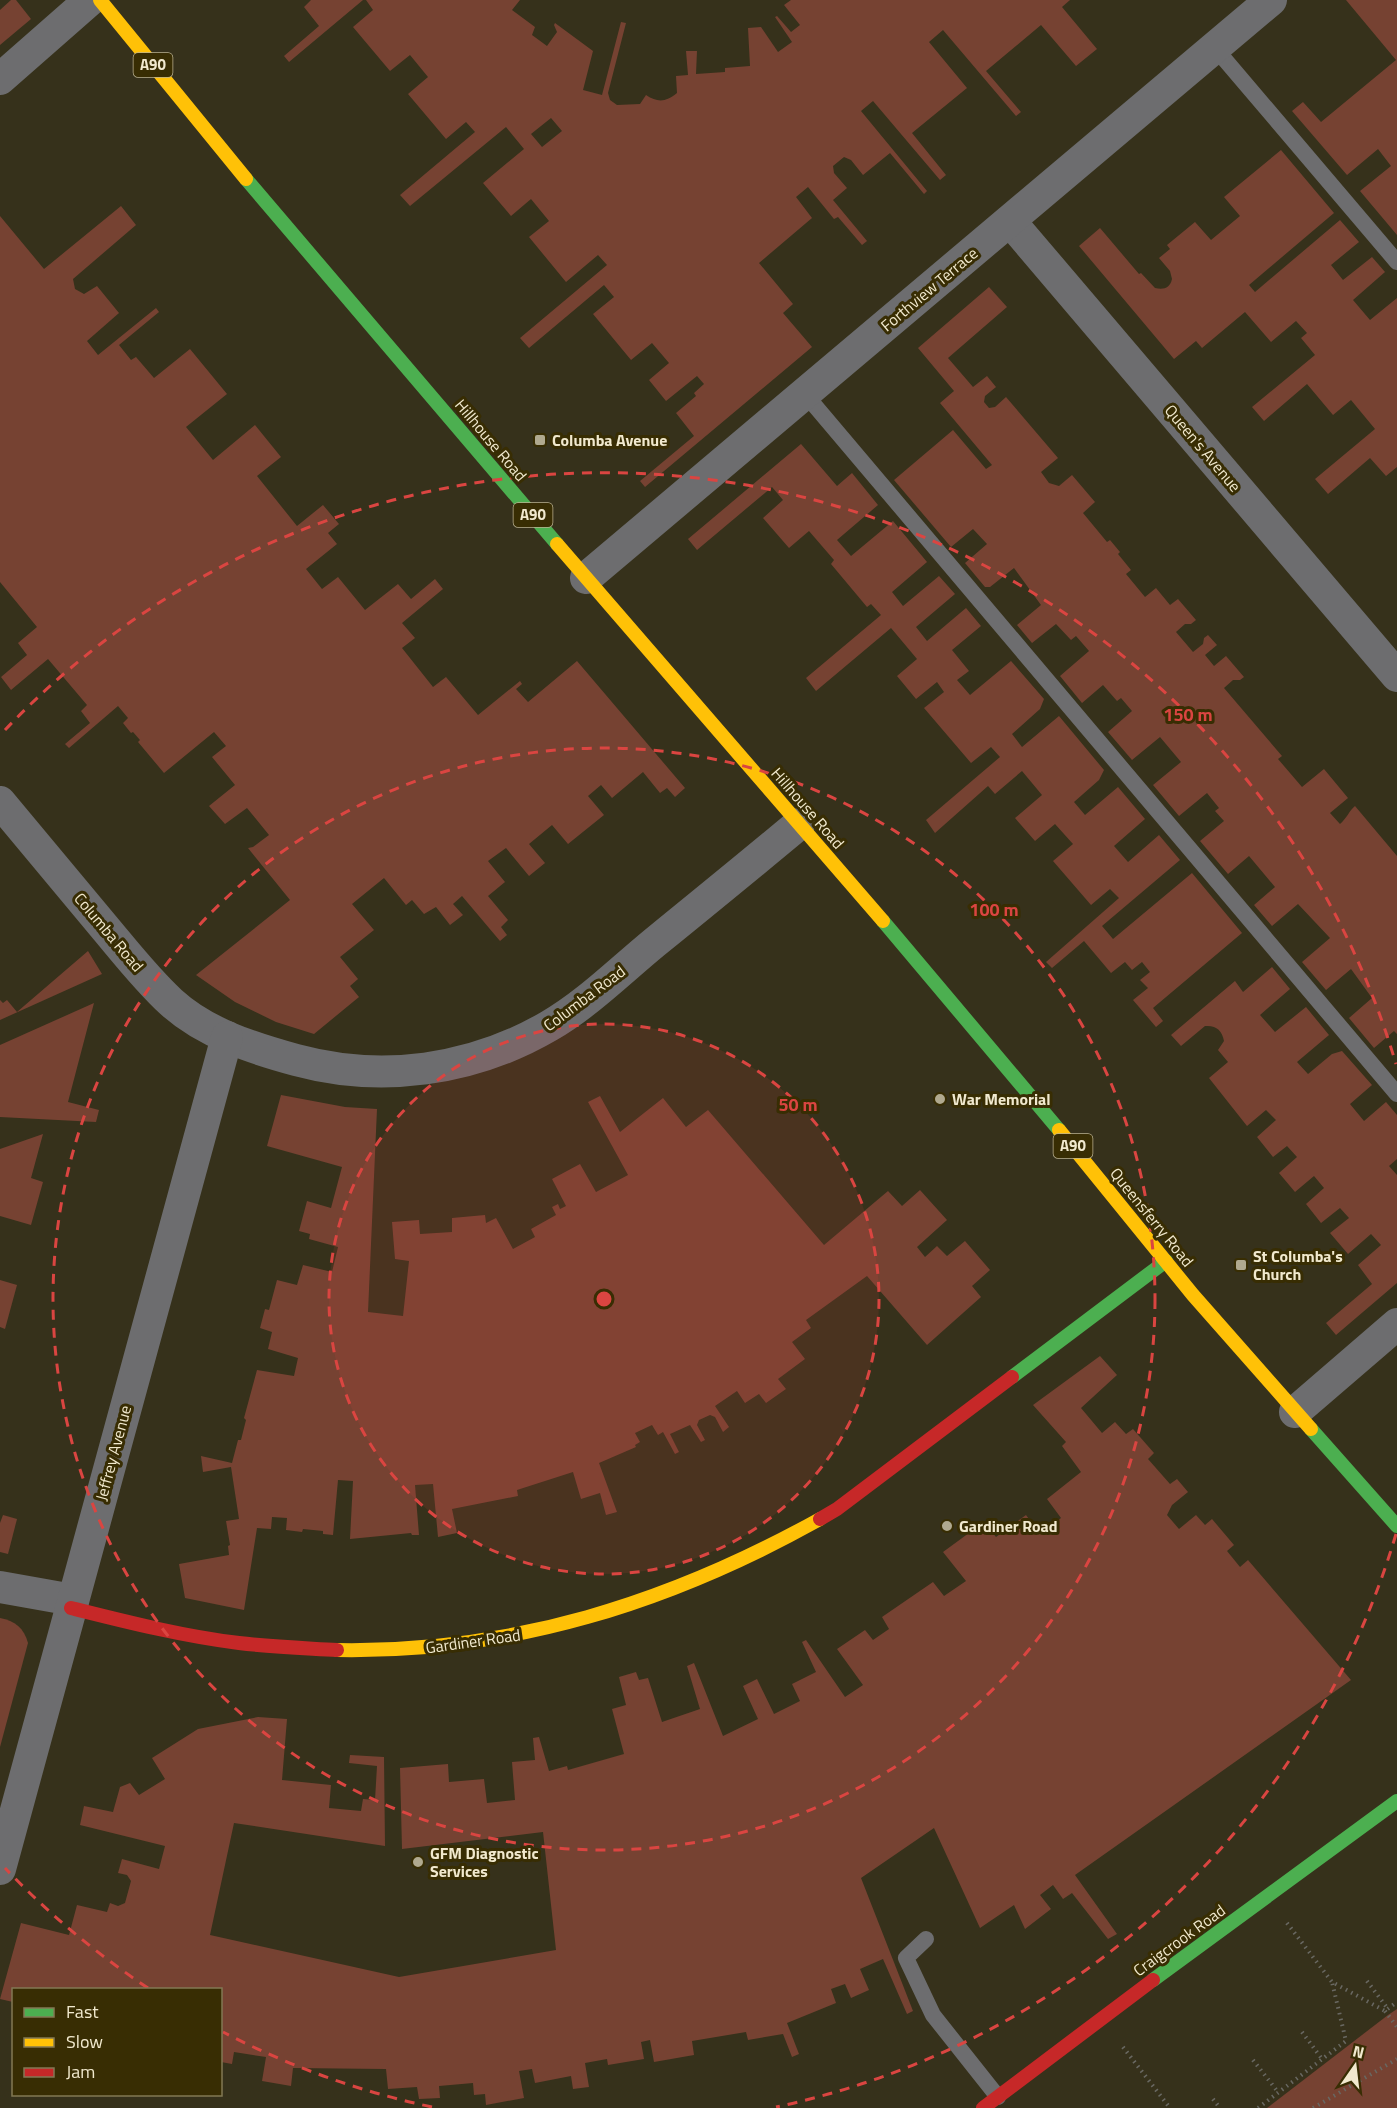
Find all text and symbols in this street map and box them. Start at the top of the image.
road number: A90 [134,53,172,77]
street label: Forthview Terrace [875,241,983,337]
street label: Hillhouse Road [449,394,533,486]
street label: Queen's Avenue [1159,399,1247,497]
place label: Columba Avenue [552,428,667,452]
marker: Columba Avenue [533,433,547,447]
road number: A90 [514,503,552,527]
text: 150 m [1163,701,1213,728]
street label: Hillhouse Road [766,762,850,854]
street label: Columba Road [69,887,149,977]
text: 100 m [969,896,1019,923]
street label: Columba Road [538,959,630,1037]
place label: War Memorial [952,1087,1051,1111]
text: 50 m [778,1091,818,1118]
marker: War Memorial [933,1092,947,1106]
road number: A90 [1054,1134,1092,1158]
street label: Queensferry Road [1104,1162,1200,1272]
place label: St Columba's Church [1253,1244,1343,1286]
marker: St Columba's Church [1234,1258,1248,1272]
centre of rings [594,1289,614,1309]
street label: Jeffrey Avenue [89,1403,137,1503]
place label: Gardiner Road [959,1514,1058,1538]
marker: Gardiner Road [940,1519,954,1533]
street label: Gardiner Road [424,1622,522,1660]
place label: GFM Diagnostic Services [430,1841,539,1883]
marker: GFM Diagnostic Services [411,1855,425,1869]
street label: Craigcrook Road [1128,1898,1230,1982]
legend [12,1988,222,2096]
text: Fast [66,1998,99,2025]
text: Slow [66,2028,103,2055]
north arrow [1325,2036,1385,2096]
text: N [1350,2038,1367,2064]
text: Jam [66,2058,95,2085]

